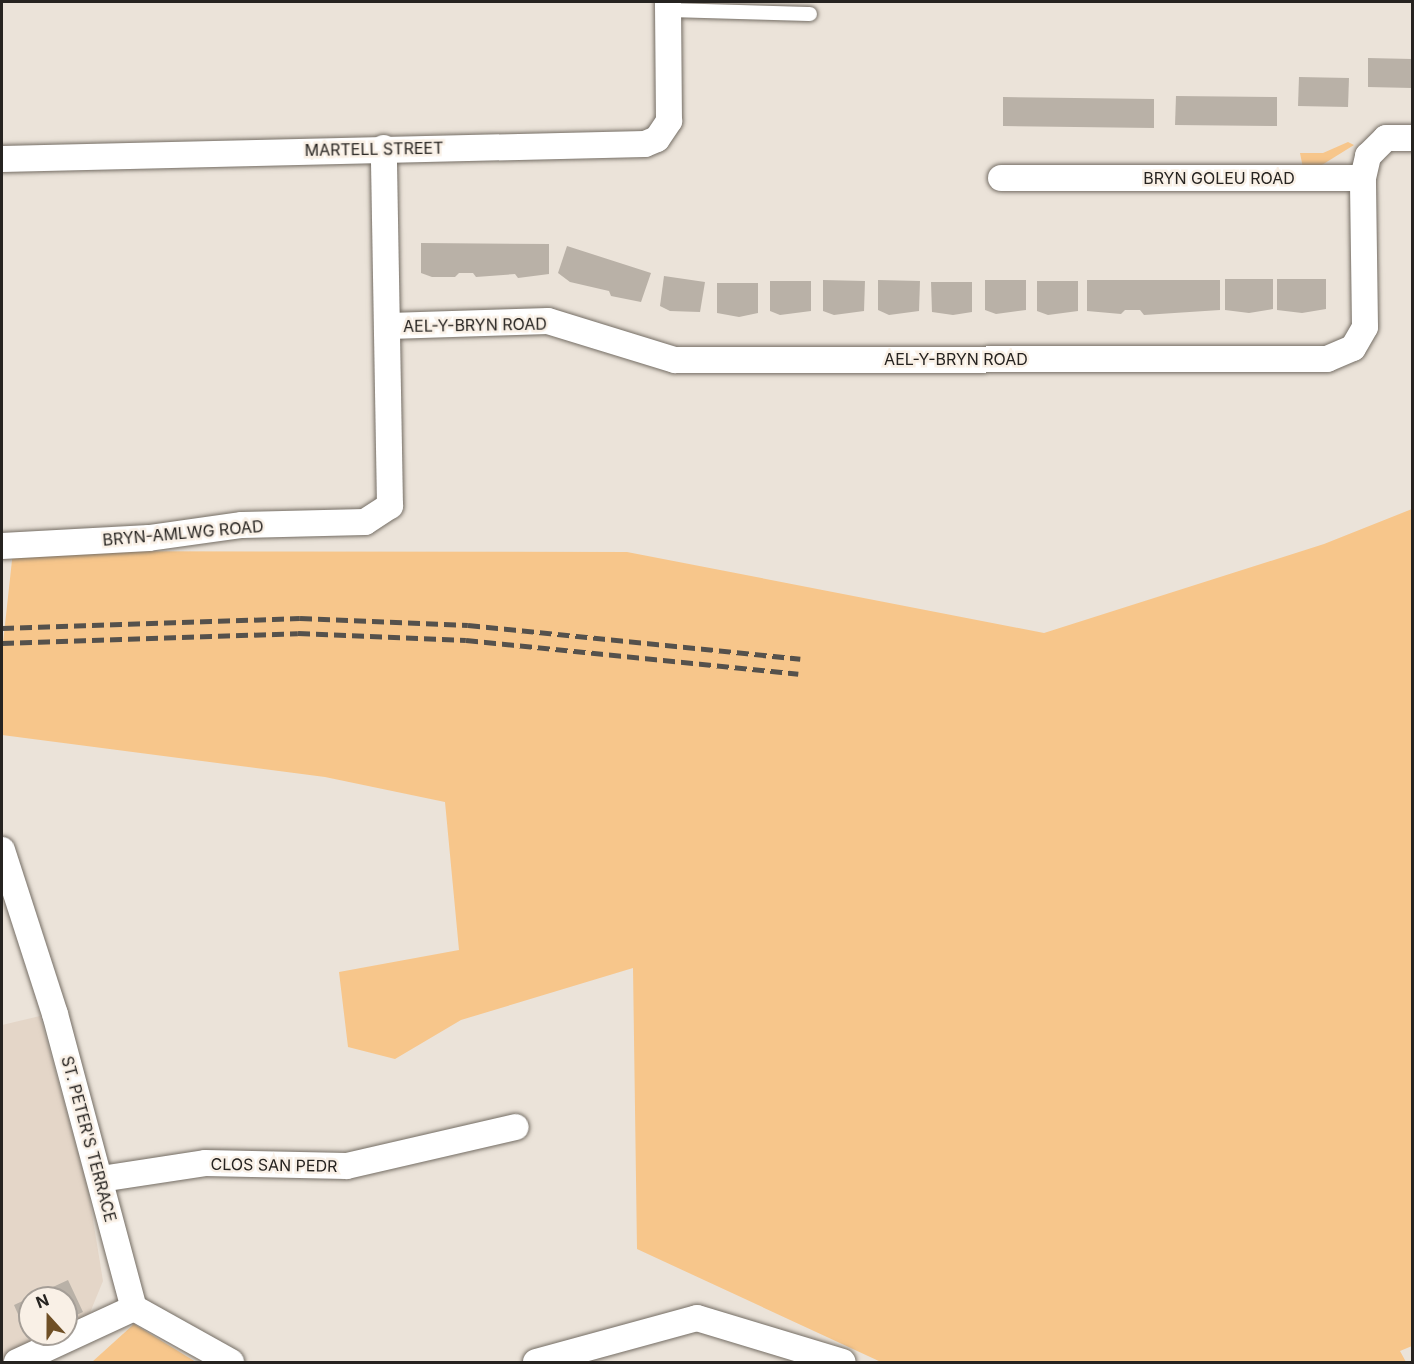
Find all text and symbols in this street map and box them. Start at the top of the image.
street label: MARTELL STREET [304,138,444,160]
street label: BRYN GOLEU ROAD [1143,168,1295,188]
street label: AEL-Y-BRYN ROAD [403,314,547,336]
street label: AEL-Y-BRYN ROAD [884,349,1028,369]
street label: BRYN-AMLWG ROAD [102,516,264,550]
street label: ST. PETER'S TERRACE [58,1054,120,1224]
street label: CLOS SAN PEDR [210,1154,338,1176]
north arrow [18,1286,78,1346]
text: N [33,1290,52,1313]

